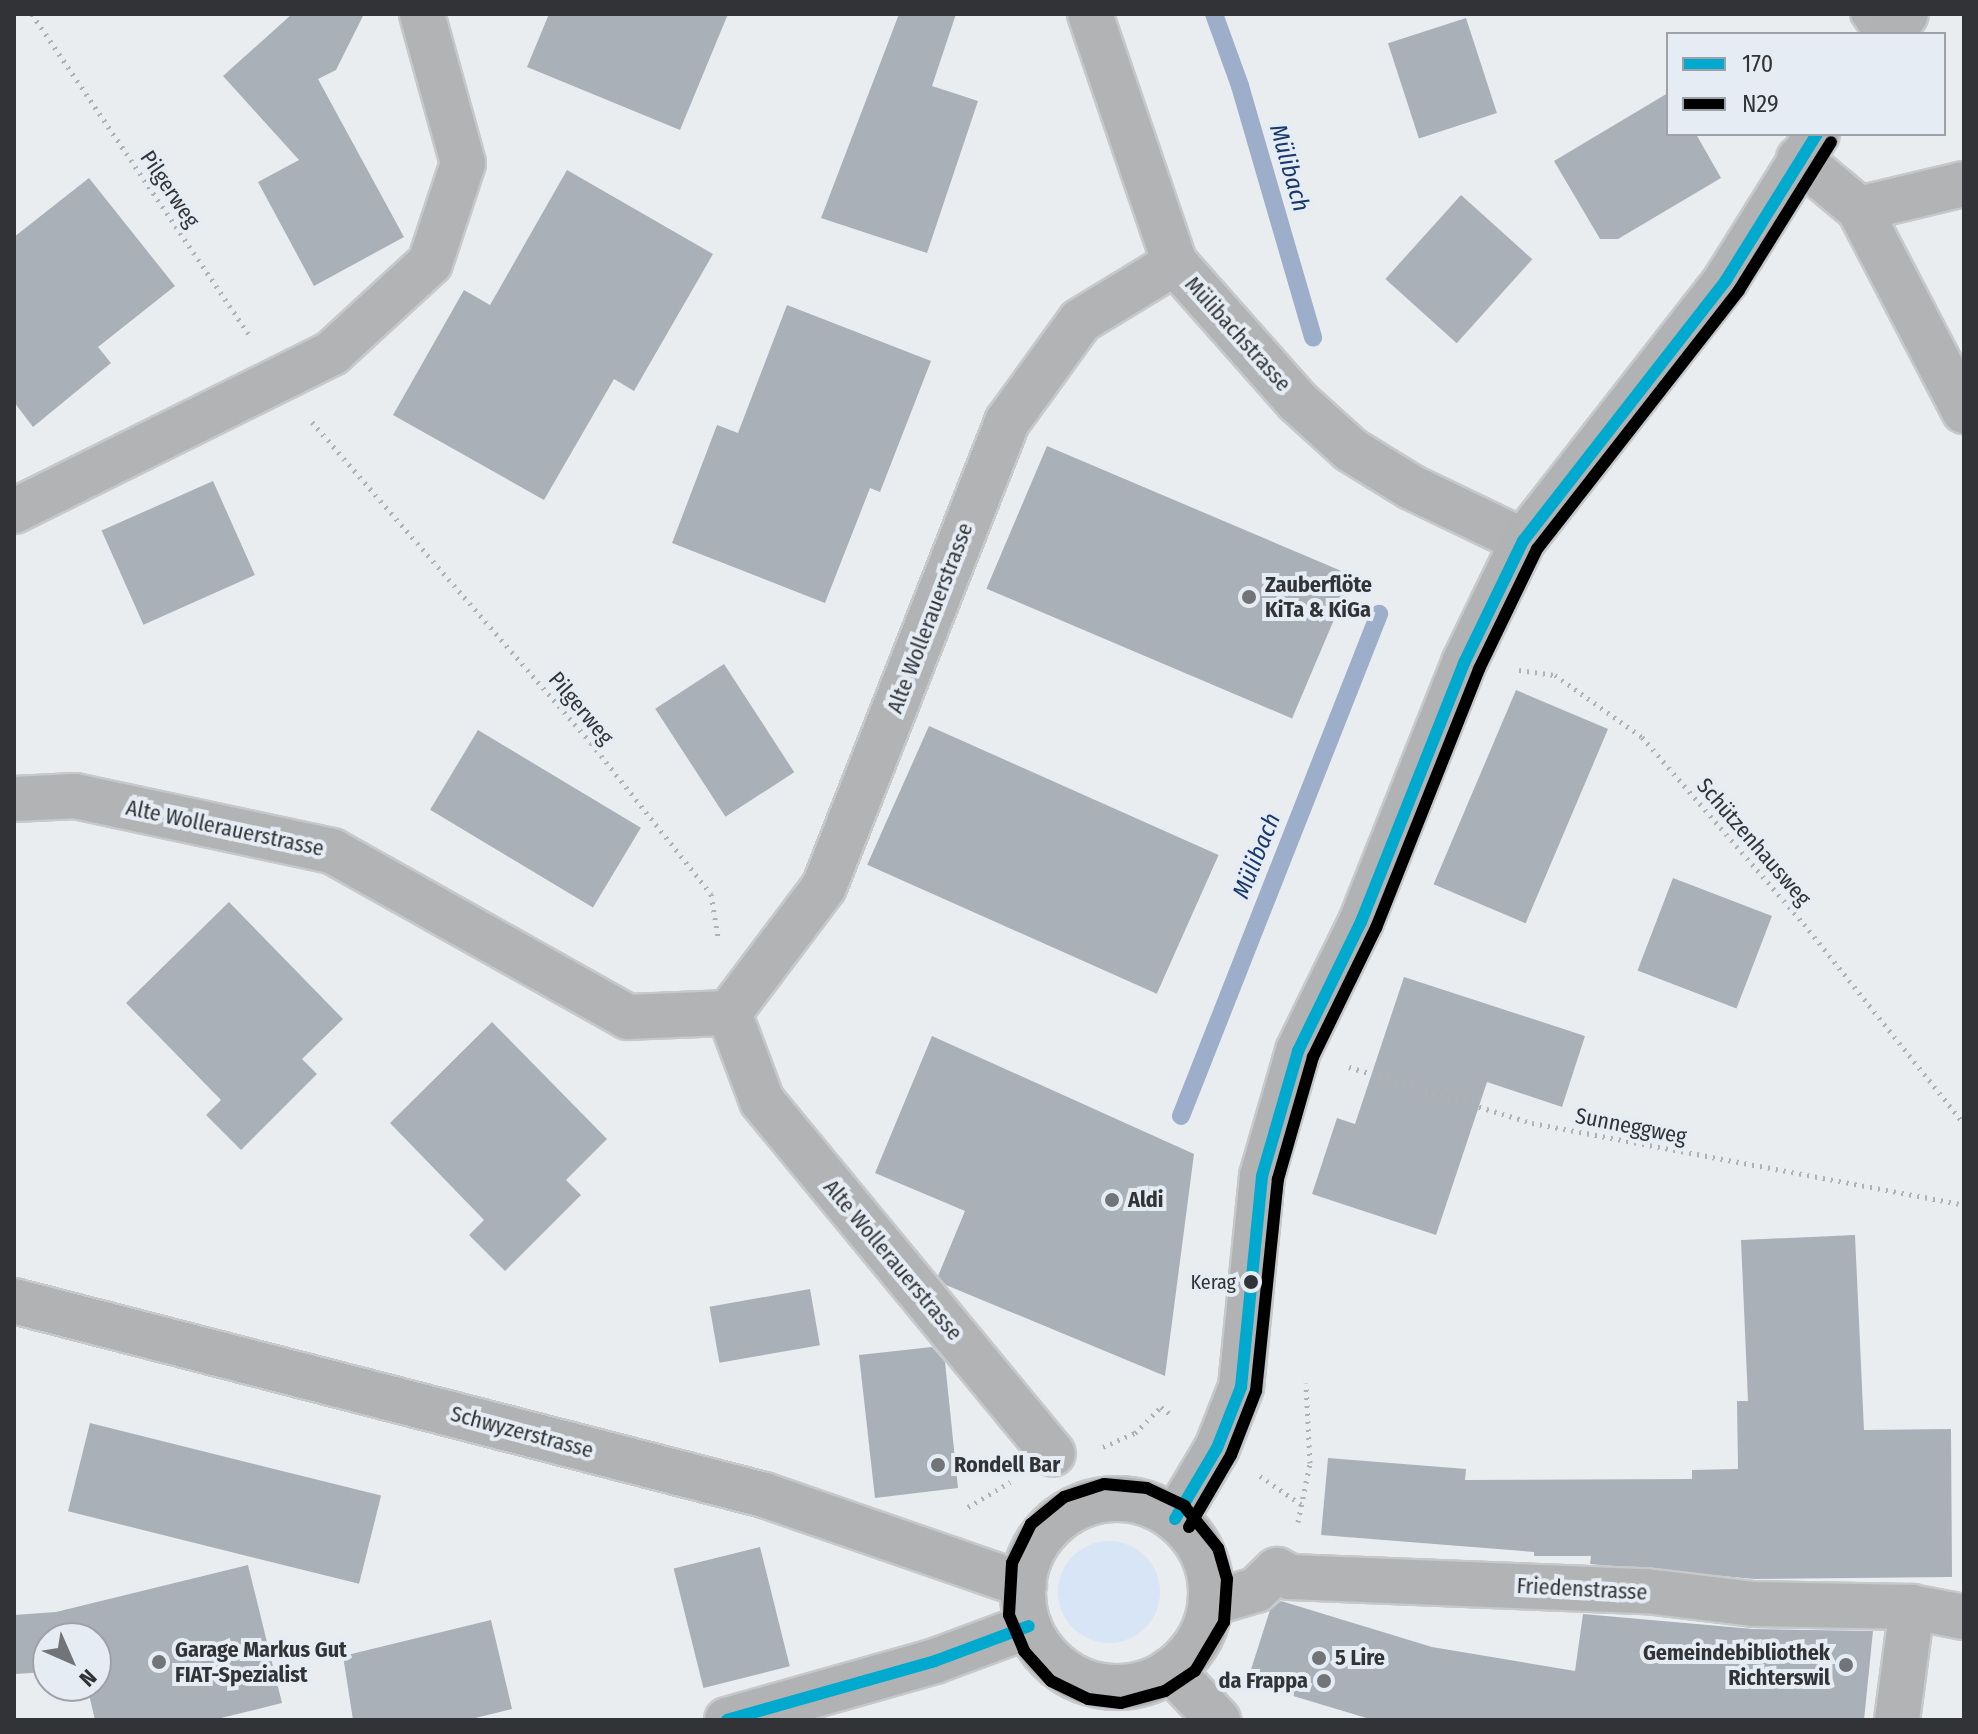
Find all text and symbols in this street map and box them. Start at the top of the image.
legend [1666,32,1946,136]
text: 170 [1742,50,1773,78]
text: N29 [1742,90,1779,118]
water label: Mülibach [1263,121,1315,215]
street label: Pilgerweg [135,146,205,232]
street label: Mülibachstrasse [1180,271,1296,397]
street label: Alte Wollerauerstrasse [882,519,978,717]
place label: Zauberflöte KiTa & KiGa [1265,571,1372,622]
marker: Zauberflöte KiTa & KiGa [1240,588,1258,606]
street label: Pilgerweg [543,666,619,750]
street label: Schützenhausweg [1691,773,1817,911]
street label: Alte Wollerauerstrasse [124,794,326,862]
water label: Mülibach [1227,809,1287,903]
street label: Sunneggweg [1573,1102,1689,1150]
street label: Alte Wollerauerstrasse [818,1174,968,1346]
place label: Aldi [1128,1187,1164,1213]
marker: Aldi [1103,1191,1121,1209]
place label: Kerag [1190,1270,1236,1294]
marker: Kerag [1243,1274,1259,1290]
street label: Schwyzerstrasse [448,1400,596,1464]
place label: Rondell Bar [954,1452,1060,1478]
marker: Rondell Bar [929,1456,947,1474]
street label: Friedenstrasse [1516,1572,1648,1606]
north arrow [32,1622,112,1702]
place label: Garage Markus Gut FIAT-Spezialist [175,1636,347,1688]
place label: Gemeindebibliothek Richterswil [1643,1639,1830,1690]
place label: 5 Lire [1335,1645,1385,1671]
marker: 5 Lire [1310,1649,1328,1667]
marker: Garage Markus Gut FIAT-Spezialist [150,1653,168,1671]
marker: Gemeindebibliothek Richterswil [1837,1656,1855,1674]
text: N [74,1664,102,1692]
place label: da Frappa [1219,1668,1308,1694]
marker: da Frappa [1315,1672,1333,1690]

